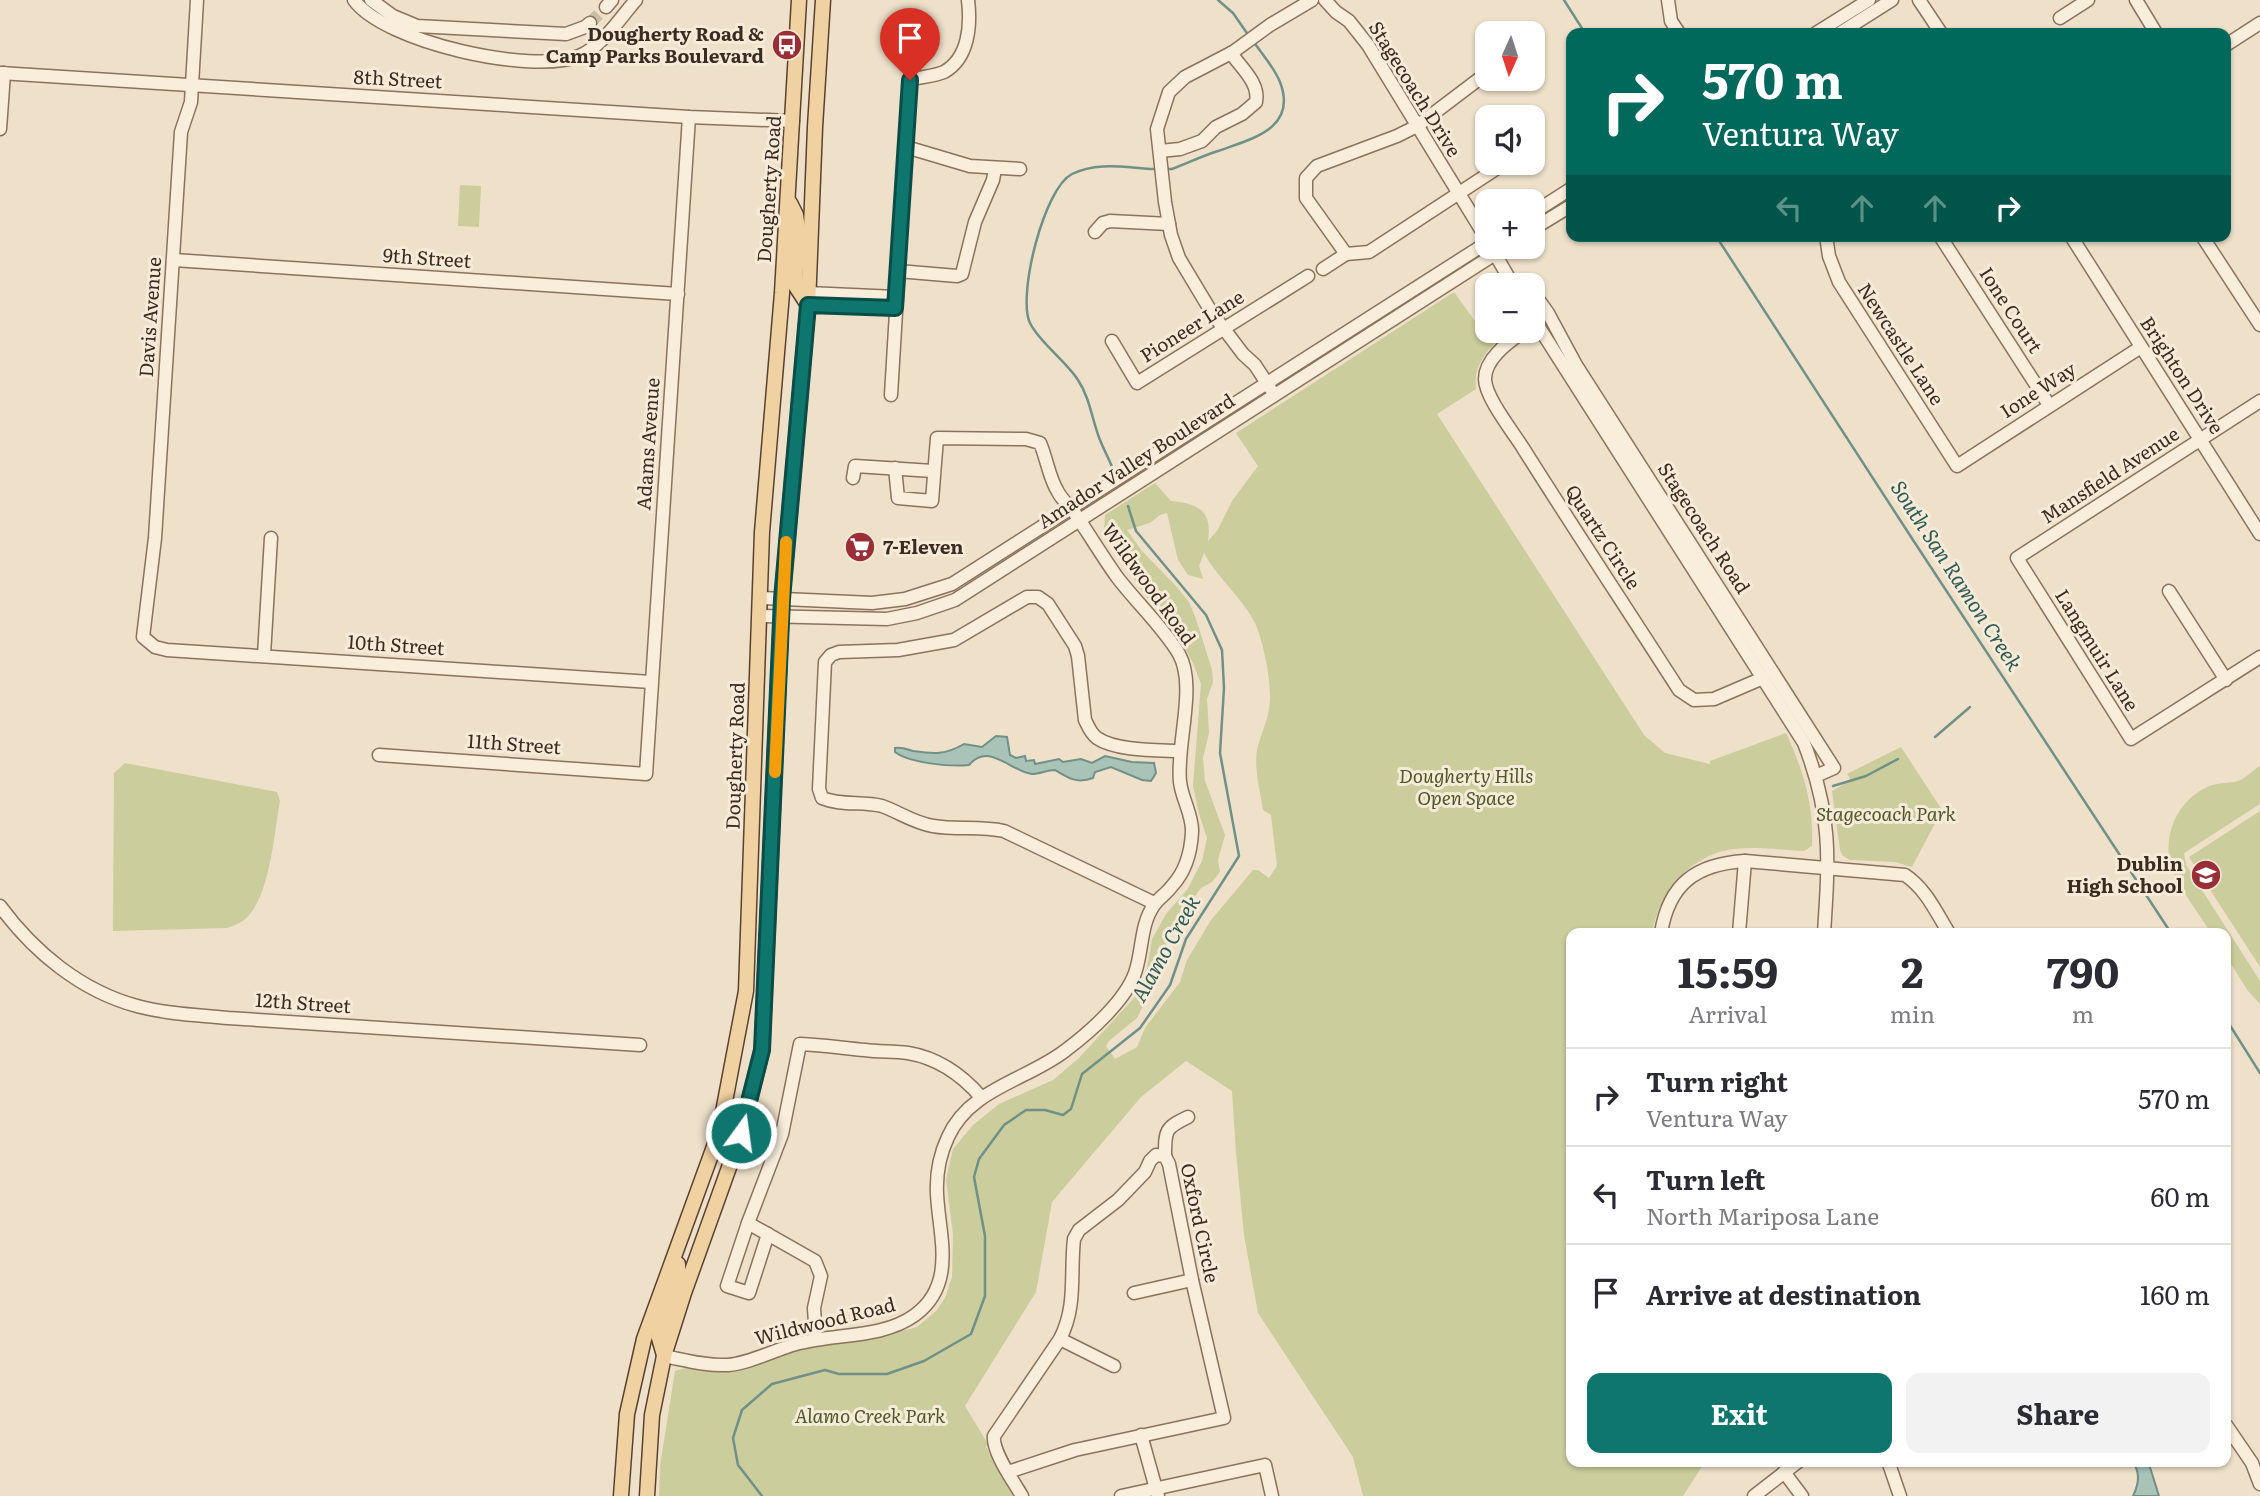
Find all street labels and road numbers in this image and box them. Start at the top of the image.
street label: Stagecoach Drive [1363,15,1469,162]
street label: 8th Street [353,62,443,94]
street label: Dougherty Road [749,114,787,264]
street label: 9th Street [382,240,472,274]
street label: Davis Avenue [131,256,167,378]
street label: Ione Court [1973,261,2050,358]
street label: Newcastle Lane [1852,277,1952,410]
street label: Pioneer Lane [1134,282,1249,368]
street label: Brighton Drive [2134,310,2231,439]
street label: Ione Way [1994,354,2081,424]
street label: Adams Avenue [628,377,666,511]
street label: Amador Valley Boulevard [1031,386,1240,535]
street label: Mansfield Avenue [2035,419,2184,529]
street label: Stagecoach Road [1652,456,1758,599]
street label: Quartz Circle [1559,479,1648,595]
street label: Wildwood Road [1096,517,1204,650]
street label: Langmuir Lane [2049,583,2147,716]
street label: 10th Street [347,627,446,661]
street label: Dougherty Road [717,681,751,830]
street label: 11th Street [466,726,562,760]
street label: 12th Street [254,985,352,1019]
street label: Oxford Circle [1175,1161,1227,1285]
street label: Wildwood Road [751,1289,898,1351]

